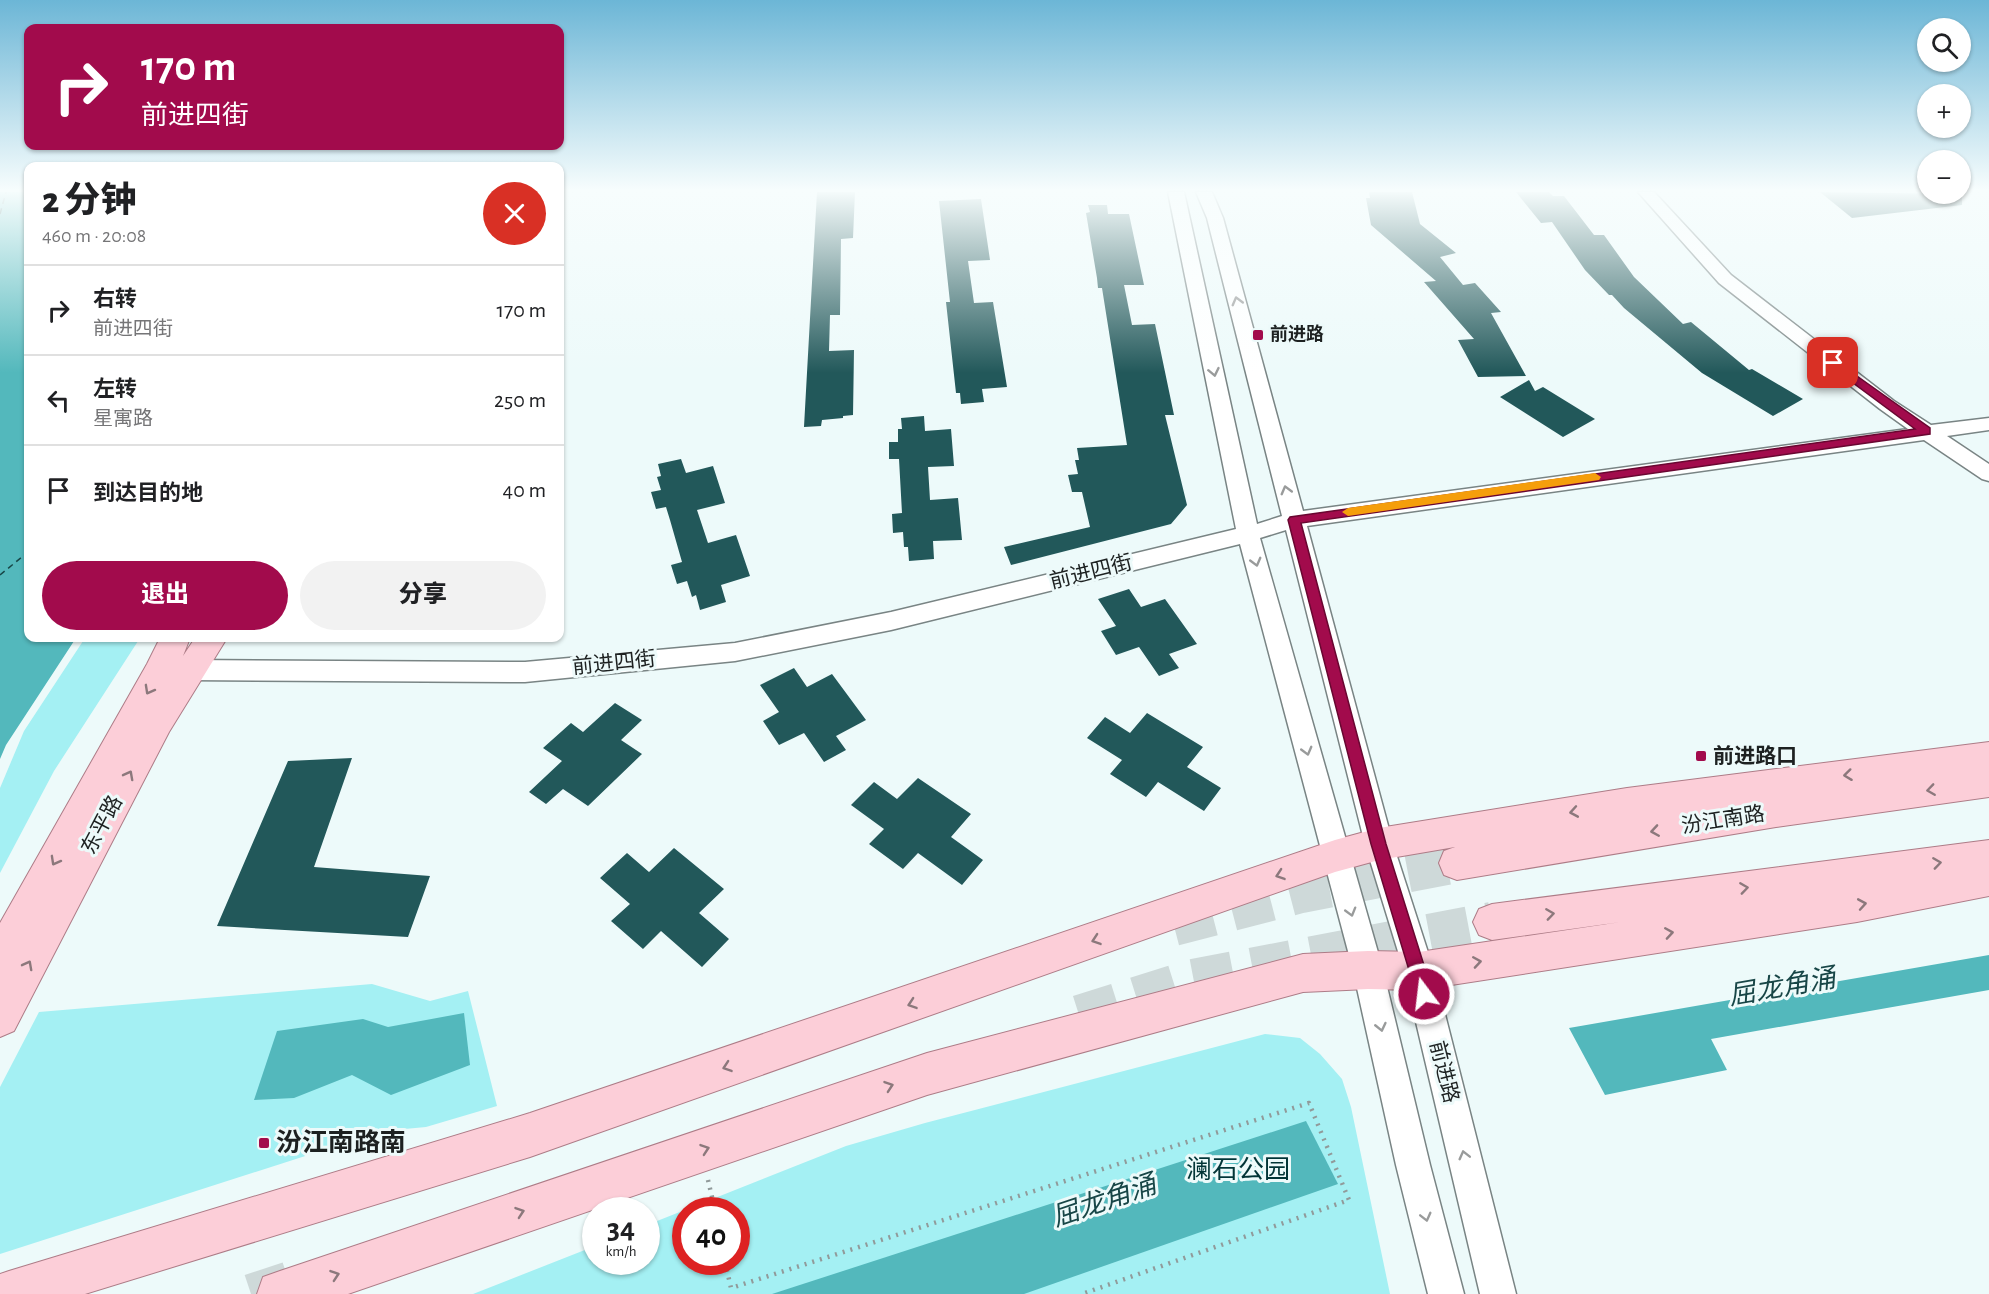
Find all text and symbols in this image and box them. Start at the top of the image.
map controls [1917,18,1971,204]
button: search [1917,18,1971,72]
text: 170 m [141,46,236,88]
icon: right [42,48,120,126]
button: + [1917,84,1971,138]
text: 前进四街 [141,102,249,129]
button: − [1917,150,1971,204]
button: close [483,182,546,245]
text: 2 分钟 [42,183,136,219]
text: 460 m · 20:08 [42,226,146,246]
text: 右转 [93,288,137,310]
icon: right [42,294,75,327]
one-way arrow [1231,297,1244,307]
text: 170 m [496,299,546,321]
text: 前进四街 [93,319,173,339]
place label: 前进路 [1270,324,1324,344]
marker: 前进路 [1251,328,1265,342]
pin [1807,337,1858,388]
icon: arrive [1816,346,1849,379]
one-way arrow [1207,367,1220,377]
text: 左转 [93,378,137,400]
icon: left [42,384,75,417]
text: 250 m [494,389,546,411]
text: 星寓路 [93,409,153,429]
icon: arrive [42,474,75,507]
text: 40 m [503,479,546,501]
text: 到达目的地 [93,482,203,504]
one-way arrow [1281,485,1293,496]
street label: 前进四街 [1047,551,1134,592]
one-way arrow [1249,557,1261,567]
button: 退出 [42,561,288,630]
button: 分享 [300,561,546,630]
street label: 前进四街 [571,647,657,678]
one-way arrow [145,684,156,694]
place label: 前进路口 [1713,744,1797,767]
one-way arrow [1299,746,1312,756]
marker: 前进路口 [1694,749,1708,763]
one-way arrow [1843,768,1852,781]
one-way arrow [122,770,133,781]
one-way arrow [1926,783,1936,795]
street label: 东平路 [77,792,126,858]
street label: 汾江南路 [1680,802,1766,837]
one-way arrow [1569,805,1579,818]
one-way arrow [1650,824,1660,836]
one-way arrow [51,855,62,865]
one-way arrow [1932,857,1942,869]
one-way arrow [1275,868,1286,881]
one-way arrow [1739,883,1748,895]
one-way arrow [1857,898,1867,911]
one-way arrow [1344,906,1356,917]
one-way arrow [1546,909,1555,921]
one-way arrow [1665,927,1674,939]
one-way arrow [1091,932,1102,945]
one-way arrow [1472,957,1481,969]
one-way arrow [20,960,32,971]
position arrow [1392,962,1456,1026]
water label: 屈龙角涌 [1726,963,1840,1010]
one-way arrow [907,996,918,1009]
one-way arrow [1374,1022,1387,1032]
street label: 前进路 [1426,1039,1463,1105]
one-way arrow [722,1060,733,1073]
one-way arrow [883,1081,894,1094]
place label: 汾江南路南 [276,1128,406,1156]
marker: 汾江南路南 [257,1136,271,1150]
one-way arrow [699,1144,709,1156]
one-way arrow [1459,1151,1472,1161]
park label: 澜石公园 [1186,1156,1290,1183]
water label: 屈龙角涌 [1048,1169,1162,1231]
speed limit sign: 40 [672,1197,750,1275]
one-way arrow [514,1206,525,1219]
one-way arrow [1419,1212,1432,1222]
text: 34 [607,1214,635,1244]
text: km/h [606,1244,636,1259]
one-way arrow [330,1270,340,1282]

